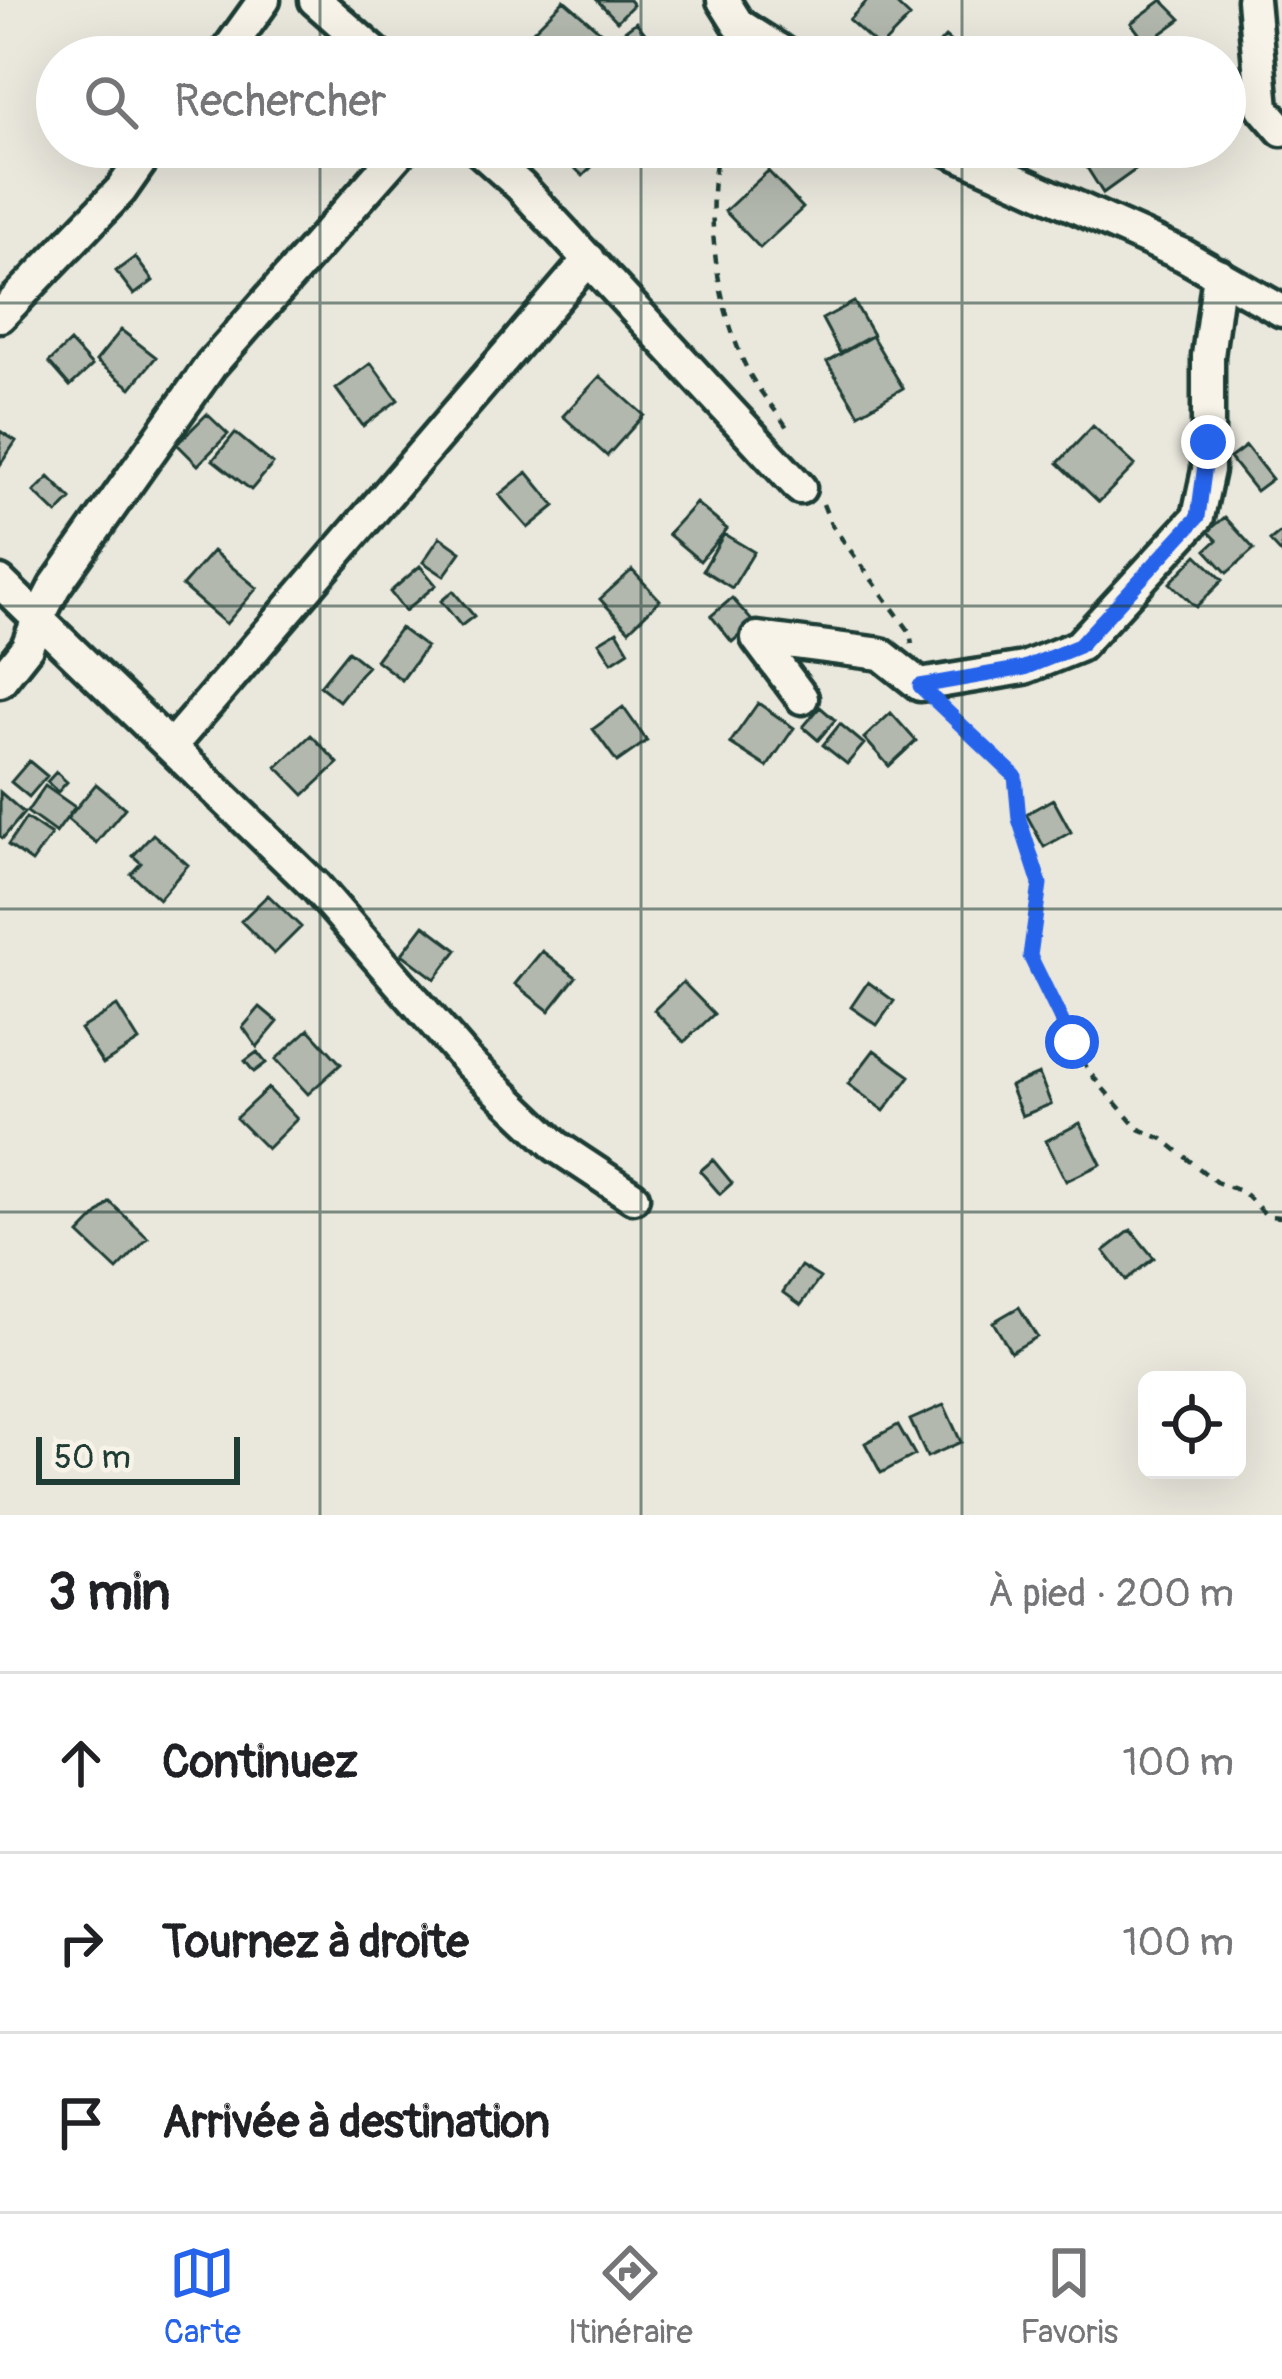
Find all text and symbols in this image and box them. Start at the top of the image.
search box [36,36,1246,168]
icon: search [78,69,144,135]
text: Rechercher [174,74,387,130]
route end [1181,415,1235,469]
route start [1045,1015,1099,1069]
map controls [1138,1371,1246,1479]
button: locate [1138,1371,1246,1479]
scale bar [36,1431,240,1484]
text: 50 m [54,1437,131,1478]
text: 3 min [48,1561,170,1625]
text: À pied · 200 m [988,1569,1234,1618]
icon: ahead [48,1730,114,1796]
text: Continuez [162,1735,358,1791]
text: 100 m [1122,1738,1234,1787]
icon: right [48,1910,114,1976]
text: Tournez à droite [162,1915,469,1971]
text: 100 m [1122,1918,1234,1967]
icon: arrive [48,2090,114,2156]
text: Arrivée à destination [162,2095,550,2151]
tab: Carte [164,2240,241,2353]
tab: Itinéraire [568,2240,693,2353]
tab: Favoris [1020,2240,1118,2353]

